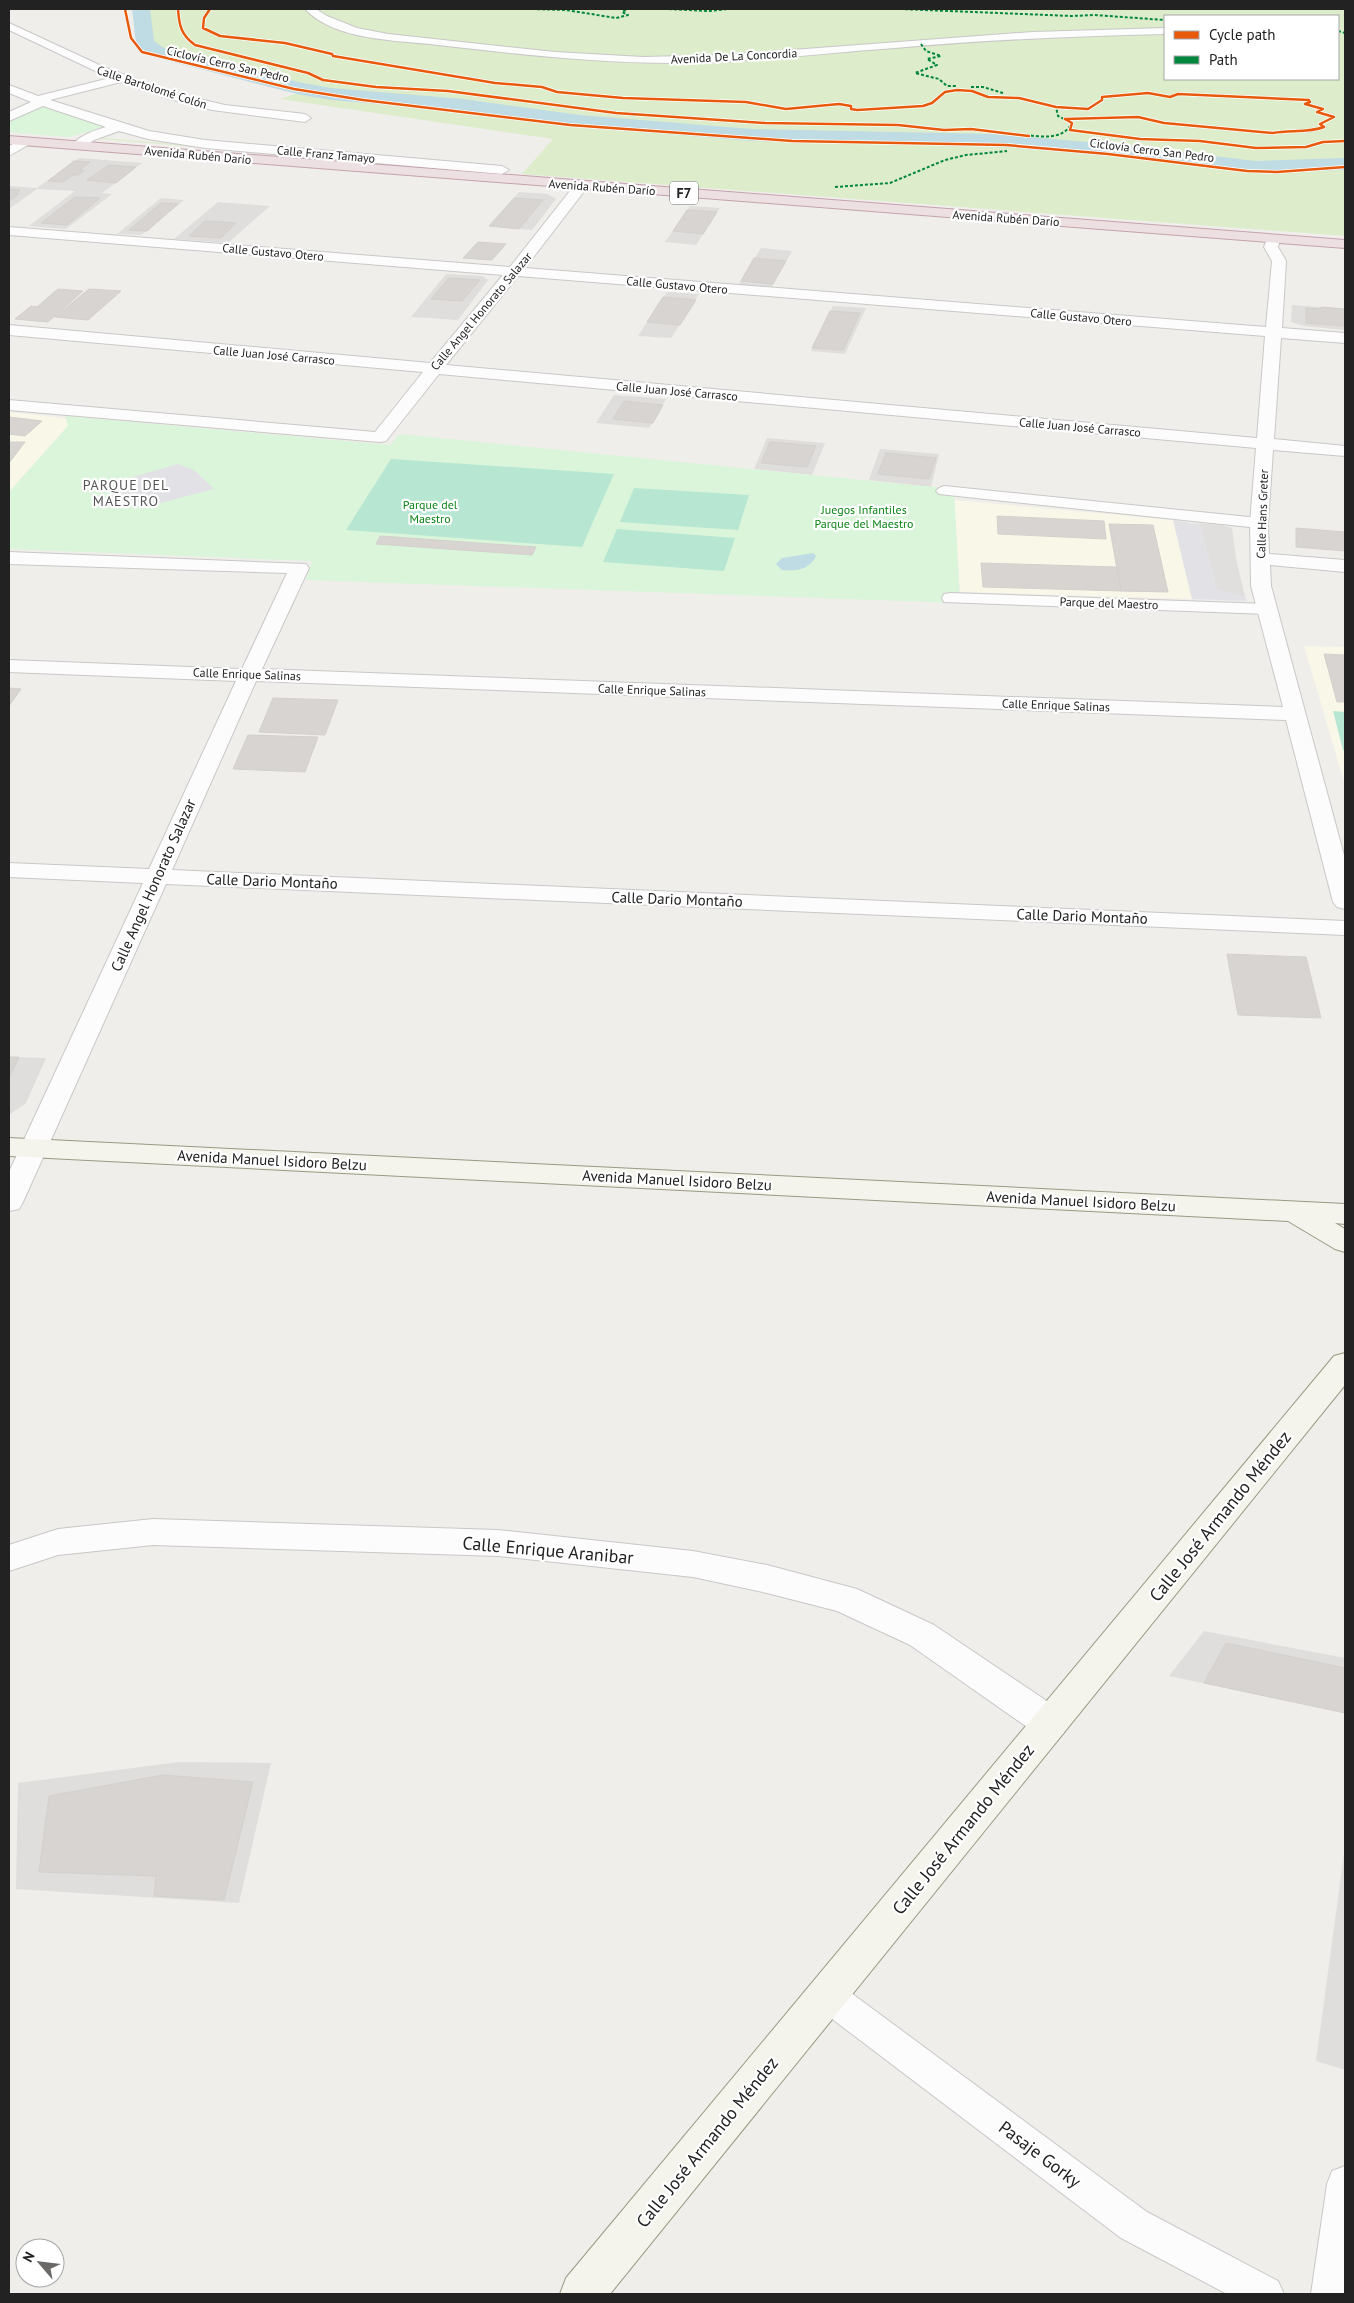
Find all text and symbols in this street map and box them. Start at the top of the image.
legend [1164,15,1339,80]
text: Cycle path [1209,25,1275,44]
street label: Ciclovía Cerro San Pedro [165,43,291,85]
street label: Avenida De La Concordia [670,45,798,67]
text: Path [1209,50,1238,69]
street label: Calle Bartolomé Colón [95,62,209,112]
street label: Ciclovía Cerro San Pedro [1089,135,1215,165]
street label: Calle Franz Tamayo [276,142,376,166]
street label: Avenida Rubén Darío [144,143,252,167]
street label: Avenida Rubén Darío [548,176,656,198]
road number: F7 [670,182,698,204]
street label: Avenida Rubén Darío [952,207,1060,229]
street label: Calle Gustavo Otero [222,240,324,264]
street label: Calle Angel Honorato Salazar [427,249,535,373]
street label: Calle Gustavo Otero [626,273,728,297]
street label: Calle Gustavo Otero [1030,305,1132,329]
street label: Calle Juan José Carrasco [212,342,336,368]
street label: Calle Juan José Carrasco [615,378,739,404]
street label: Calle Juan José Carrasco [1018,414,1142,440]
street label: Calle Hans Greter [1253,469,1271,559]
district label: PARQUE DEL MAESTRO [83,476,169,510]
park label: Parque del Maestro [403,497,458,526]
park label: Juegos Infantiles Parque del Maestro [815,502,913,531]
street label: Parque del Maestro [1059,594,1159,612]
street label: Calle Enrique Salinas [193,665,301,683]
street label: Calle Enrique Salinas [598,681,706,699]
street label: Calle Enrique Salinas [1002,696,1110,714]
street label: Calle Angel Honorato Salazar [106,796,200,974]
street label: Calle Dario Montaño [206,869,338,893]
street label: Calle Dario Montaño [611,887,743,911]
street label: Calle Dario Montaño [1016,904,1148,928]
street label: Avenida Manuel Isidoro Belzu [177,1146,367,1174]
street label: Avenida Manuel Isidoro Belzu [582,1166,772,1194]
street label: Avenida Manuel Isidoro Belzu [986,1187,1176,1215]
street label: Calle José Armando Méndez [1144,1426,1296,1606]
street label: Calle Enrique Aranibar [462,1531,634,1569]
street label: Calle José Armando Méndez [887,1739,1039,1919]
street label: Calle José Armando Méndez [631,2052,783,2232]
street label: Pasaje Gorky [994,2116,1086,2193]
north arrow [15,2238,65,2288]
text: N [18,2249,39,2265]

